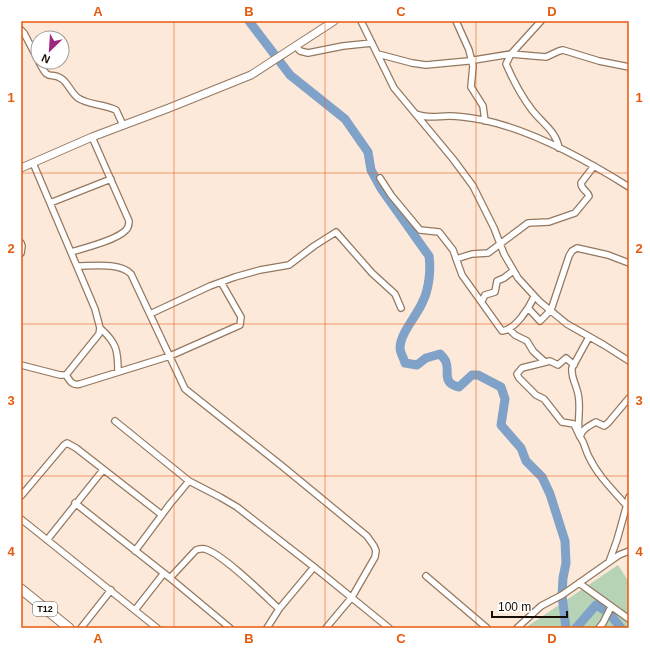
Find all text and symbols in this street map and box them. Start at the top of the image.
text: A [93,4,103,19]
text: B [244,4,254,19]
text: C [396,4,406,19]
text: D [547,4,557,19]
north arrow [30,30,70,70]
text: N [40,52,52,66]
text: 1 [7,90,15,105]
text: 1 [635,90,643,105]
text: 2 [7,241,15,256]
text: 2 [635,241,643,256]
text: 3 [7,393,15,408]
text: 3 [635,393,643,408]
text: 4 [7,544,15,559]
text: 4 [635,544,643,559]
scale bar [492,593,567,619]
text: 100 m [498,600,531,614]
road number: T12 [33,602,57,616]
text: A [93,631,103,646]
text: B [244,631,254,646]
text: C [396,631,406,646]
text: D [547,631,557,646]

